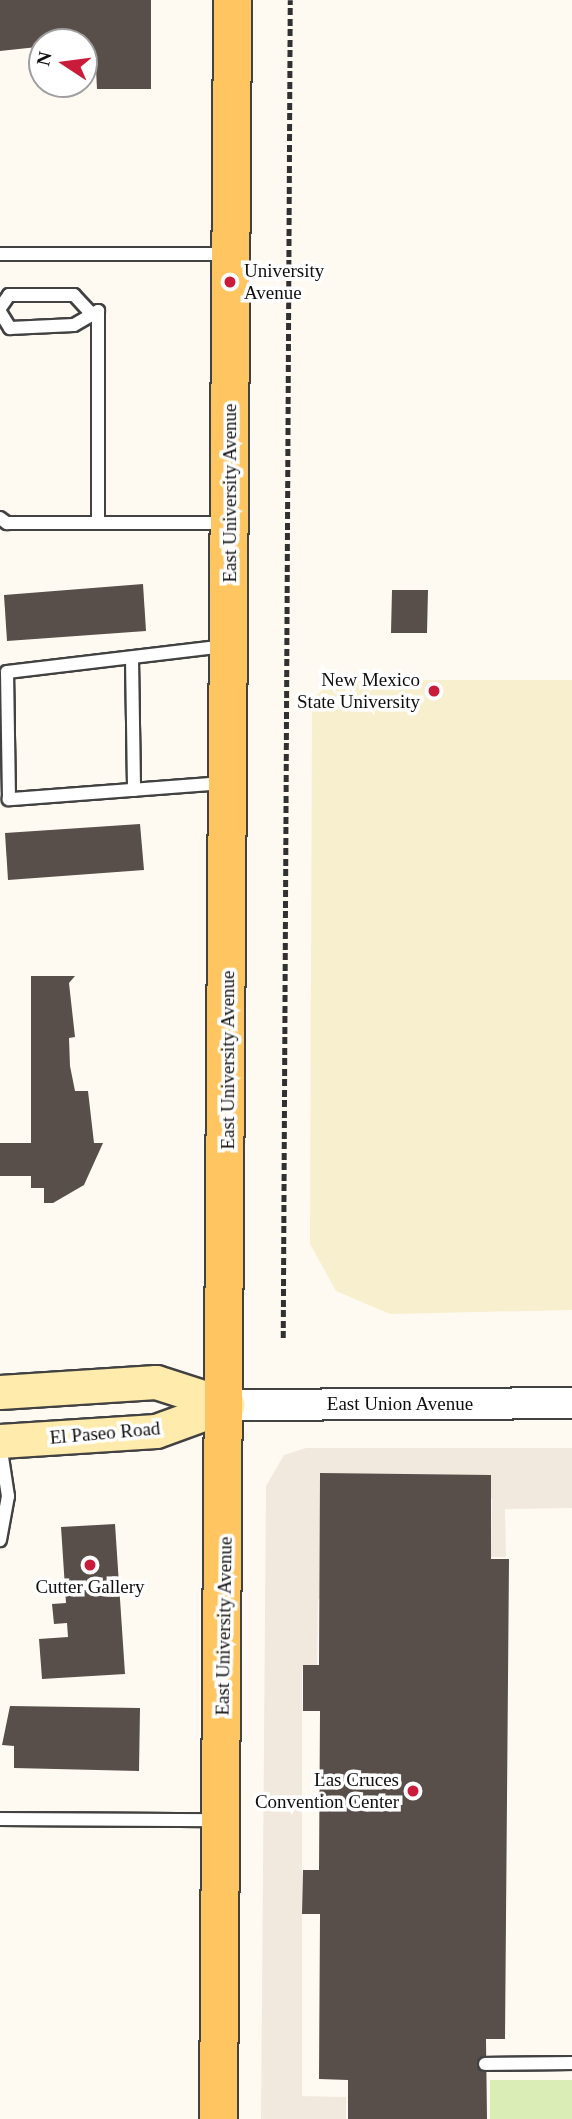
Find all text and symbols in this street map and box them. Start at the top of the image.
north arrow [28,28,98,98]
text: N [32,50,56,68]
place label: University Avenue [244,260,324,304]
marker: University Avenue [222,274,238,290]
street label: East University Avenue [219,403,241,583]
place label: New Mexico State University [297,669,420,713]
marker: New Mexico State University [426,683,442,699]
street label: East University Avenue [217,970,239,1150]
street label: East Union Avenue [326,1393,474,1415]
street label: El Paseo Road [49,1417,161,1449]
street label: East University Avenue [211,1536,237,1716]
marker: Cutter Gallery [82,1557,98,1573]
place label: Cutter Gallery [35,1576,145,1598]
place label: Las Cruces Convention Center [255,1769,399,1813]
marker: Las Cruces Convention Center [405,1783,421,1799]

